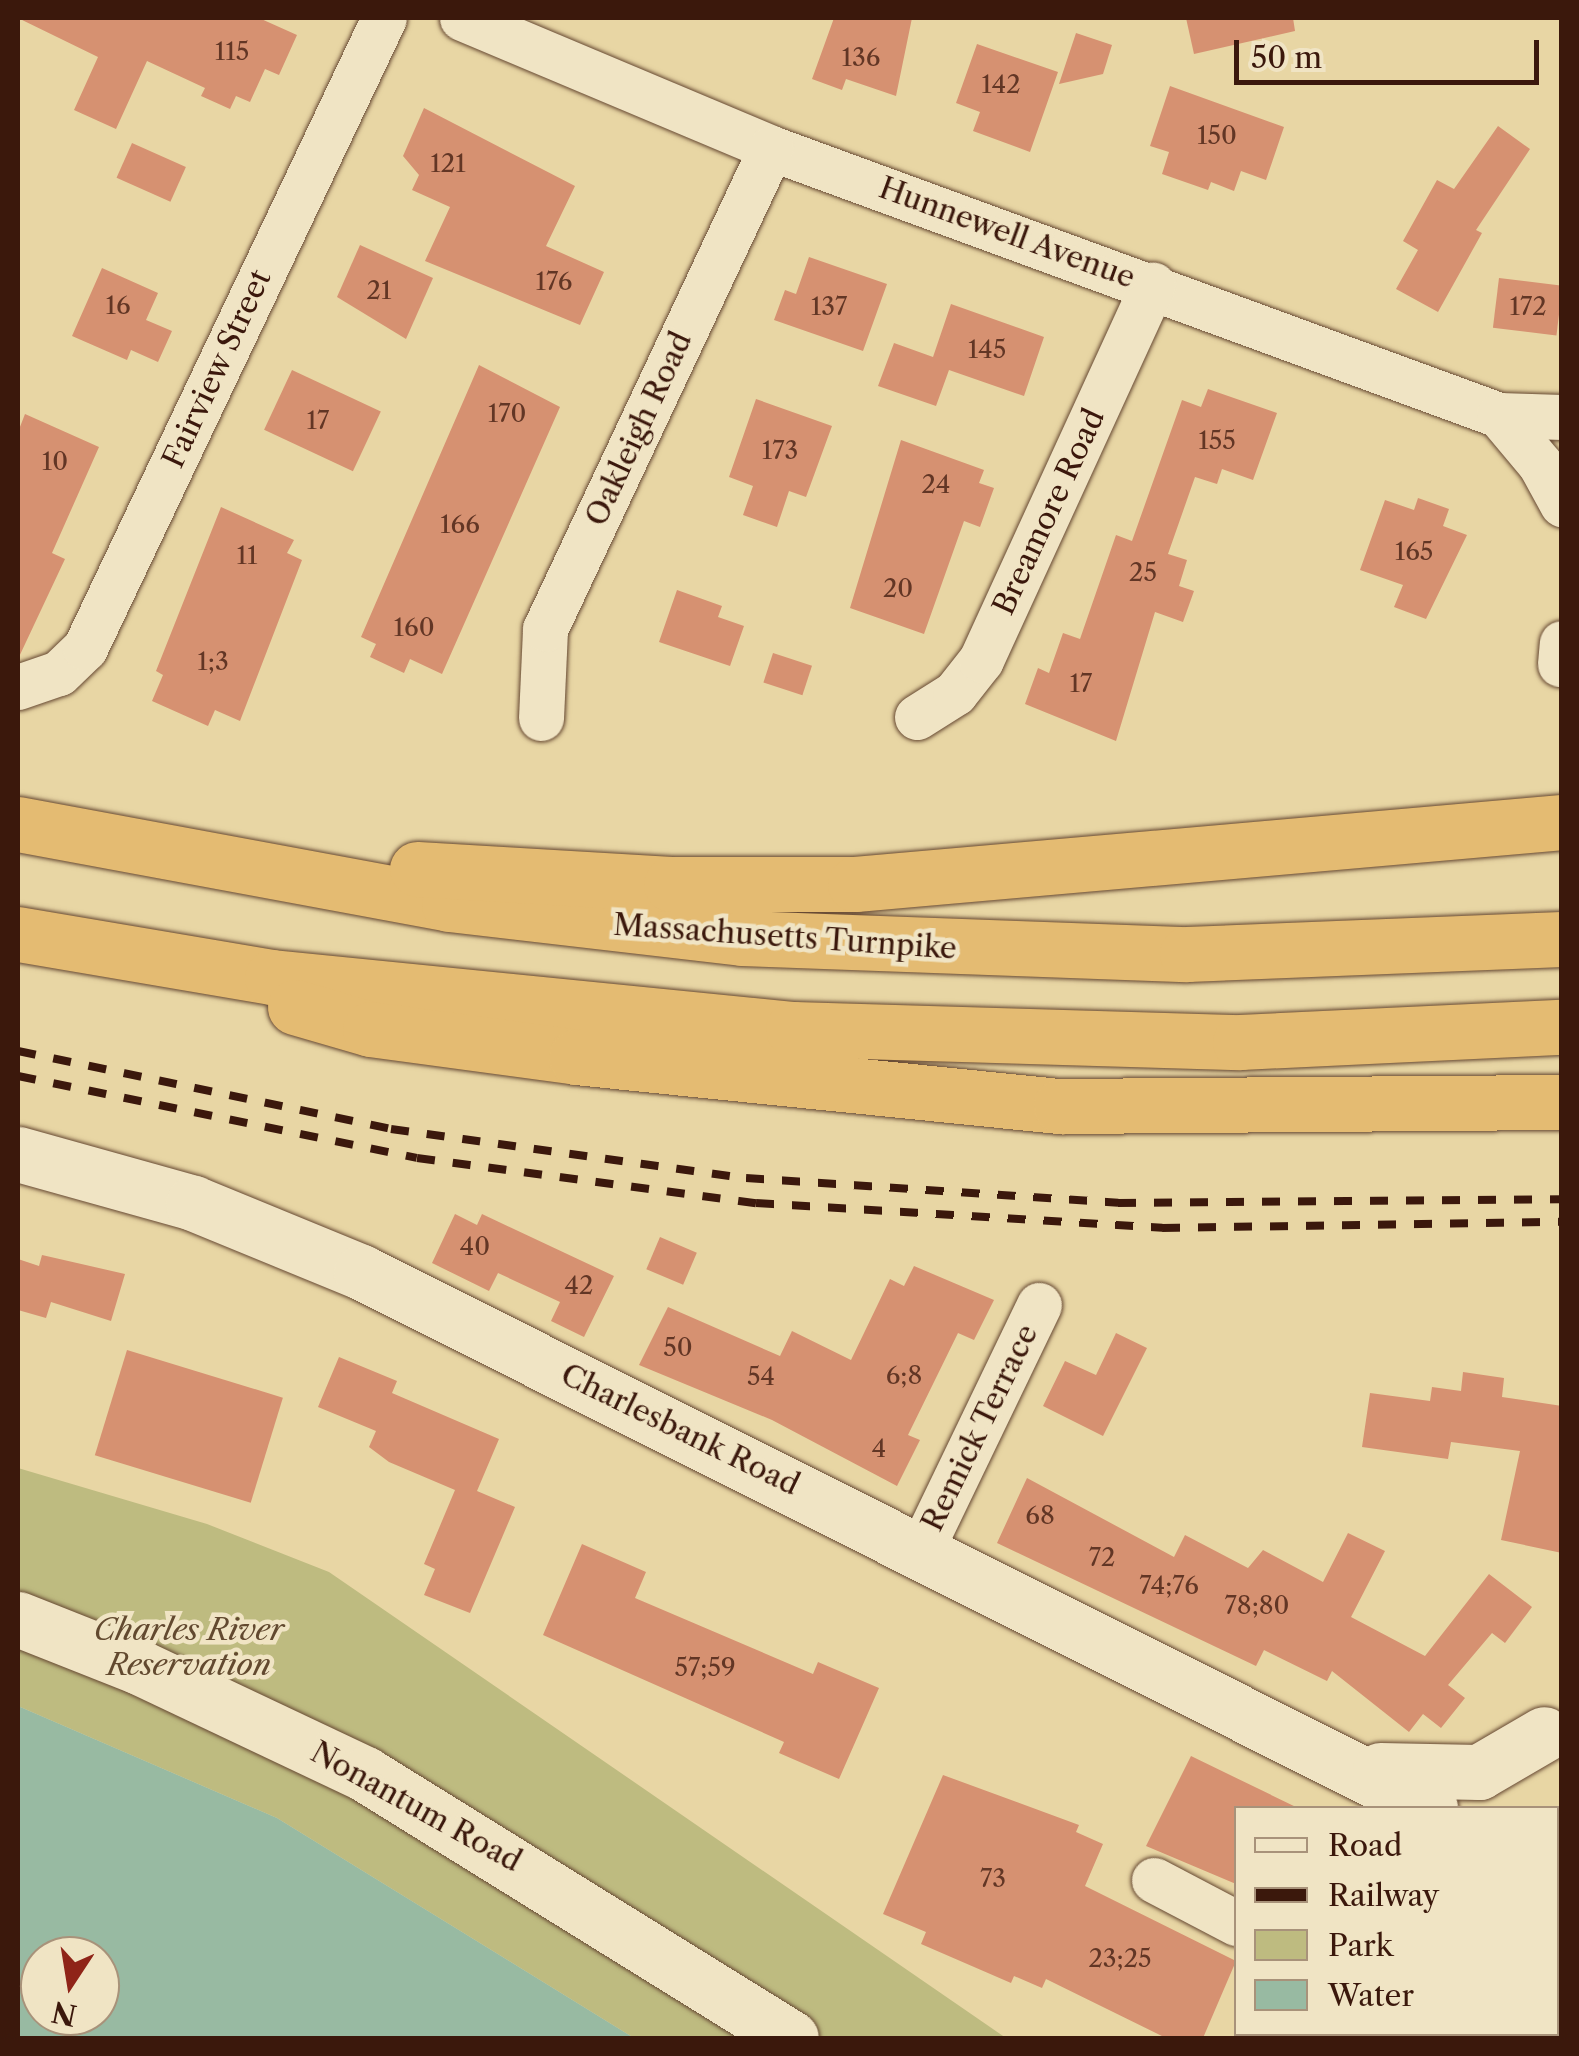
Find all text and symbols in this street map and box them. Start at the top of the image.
scale bar [1239,20,1544,82]
house number: 115 [215,37,249,67]
text: 50 m [1251,39,1322,76]
house number: 136 [842,43,880,73]
house number: 142 [981,70,1021,100]
house number: 150 [1197,121,1237,151]
house number: 121 [430,149,466,179]
street label: Hunnewell Avenue [874,170,1140,296]
street label: Fairview Street [155,264,279,474]
house number: 176 [536,267,572,297]
house number: 21 [367,276,391,306]
house number: 16 [105,291,131,321]
house number: 137 [811,292,847,322]
house number: 172 [1509,292,1547,322]
street label: Oakleigh Road [578,326,700,532]
house number: 145 [968,335,1006,365]
house number: 170 [488,399,526,429]
street label: Breamore Road [986,403,1112,621]
house number: 17 [307,406,329,436]
house number: 155 [1198,426,1236,456]
house number: 173 [762,436,798,466]
house number: 10 [42,447,68,477]
house number: 24 [922,470,950,500]
house number: 166 [440,510,480,540]
house number: 165 [1395,537,1433,567]
house number: 11 [236,541,258,571]
house number: 25 [1129,558,1157,588]
house number: 20 [883,574,913,604]
house number: 160 [394,613,434,643]
house number: 1;3 [197,647,229,677]
house number: 17 [1070,669,1092,699]
street label: Massachusetts Turnpike [612,907,958,967]
house number: 40 [460,1232,490,1262]
house number: 42 [565,1271,593,1301]
street label: Remick Terrace [914,1318,1046,1538]
house number: 50 [663,1333,693,1363]
street label: Charlesbank Road [555,1357,805,1503]
house number: 6;8 [886,1361,922,1391]
house number: 54 [747,1362,775,1392]
house number: 4 [872,1434,886,1464]
house number: 68 [1025,1501,1055,1531]
house number: 72 [1089,1543,1115,1573]
house number: 74;76 [1139,1571,1199,1601]
house number: 78;80 [1225,1591,1289,1621]
park label: Charles River Reservation [94,1612,284,1682]
house number: 57;59 [674,1653,736,1683]
street label: Nonantum Road [305,1734,527,1880]
legend [1234,1806,1559,2036]
text: Road [1328,1827,1402,1864]
house number: 73 [980,1864,1006,1894]
text: Railway [1328,1877,1439,1914]
text: Park [1328,1927,1393,1964]
north arrow [20,1936,120,2036]
house number: 23;25 [1088,1944,1152,1974]
text: Water [1328,1977,1414,2014]
text: N [49,1994,80,2033]

